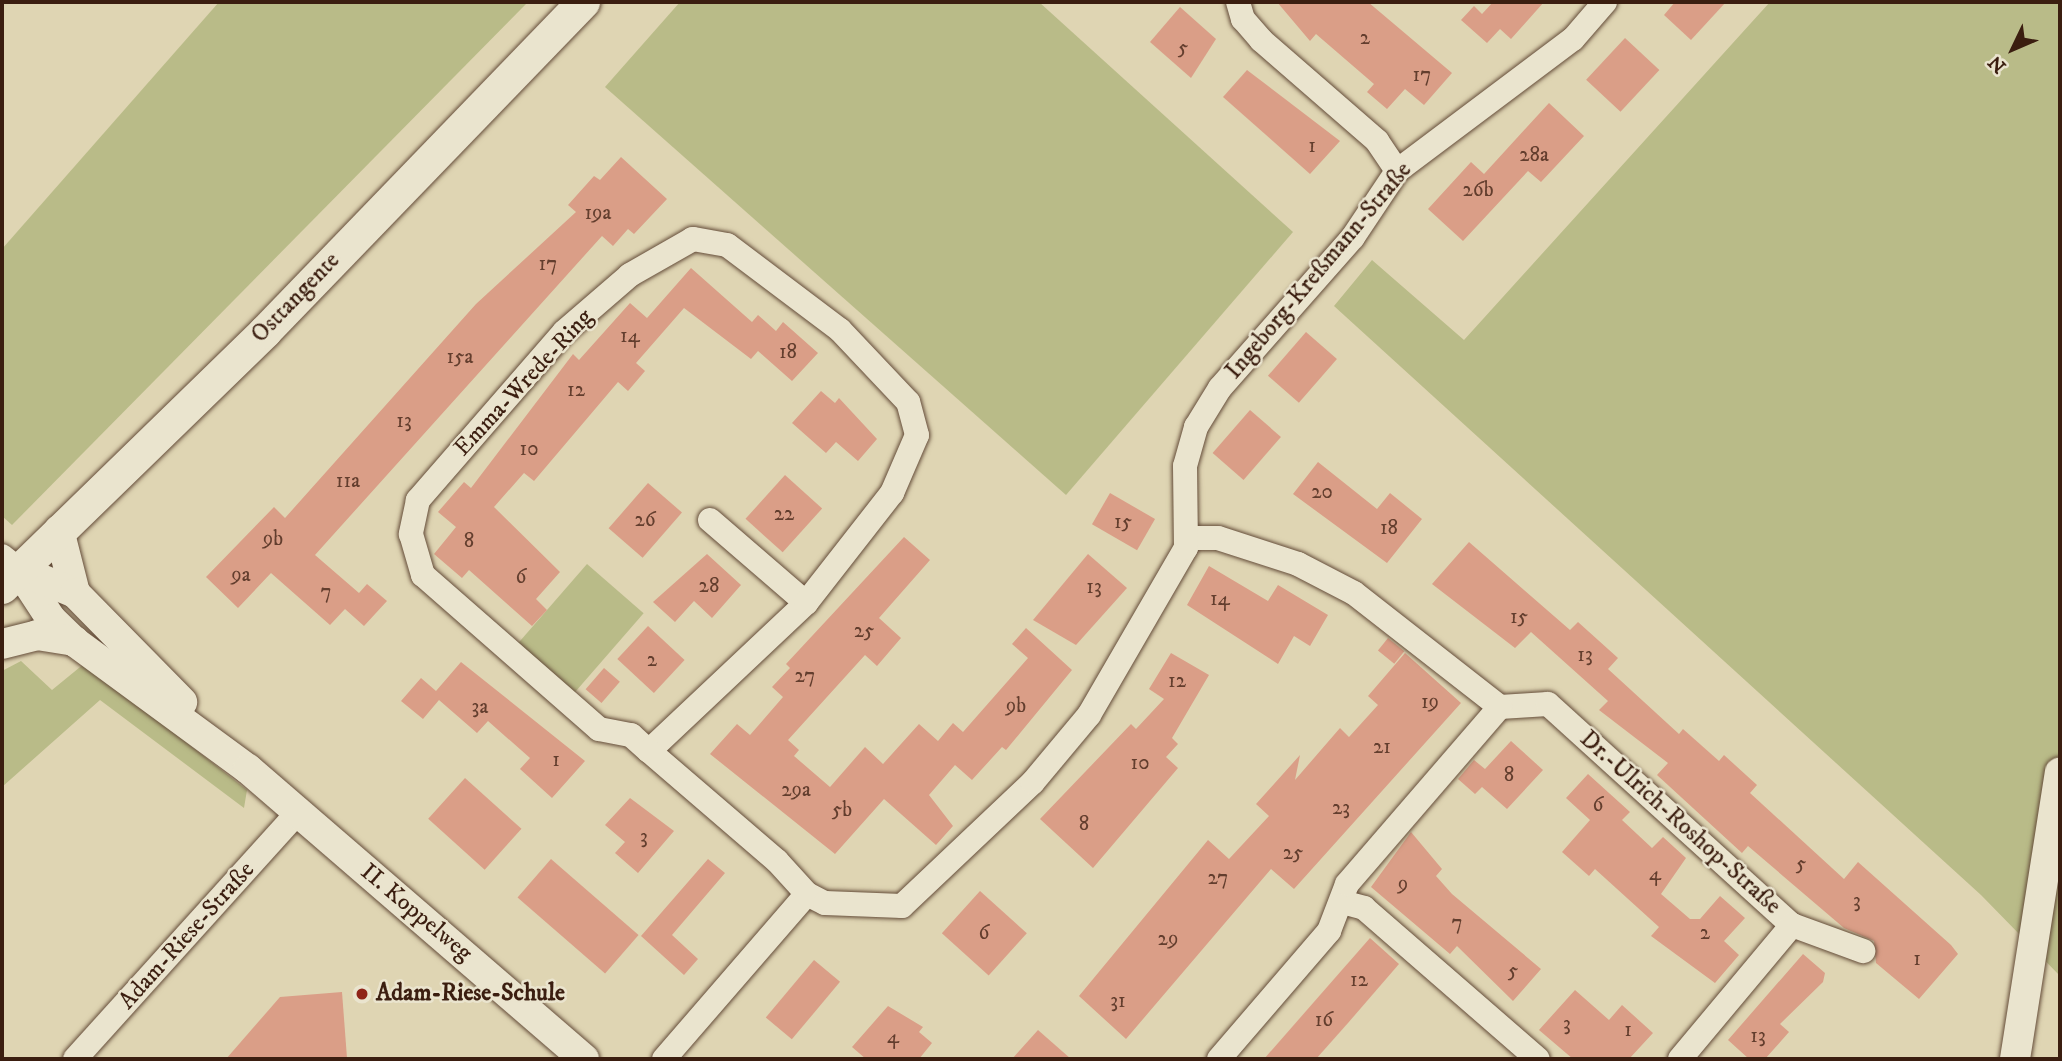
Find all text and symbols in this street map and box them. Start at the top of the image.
north arrow [1978,14,2048,84]
house number: 2 [1360,25,1370,51]
house number: 5 [1178,35,1188,61]
text: N [1984,50,2011,78]
house number: 17 [1413,62,1431,88]
house number: 1 [1308,133,1316,159]
house number: 28a [1519,142,1549,168]
street label: Ingeborg-Kreßmann-Straße [1220,157,1418,385]
house number: 26b [1462,177,1494,203]
house number: 19a [584,200,612,226]
street label: Osttangente [246,247,346,349]
house number: 17 [539,251,557,277]
street label: Emma-Wrede-Ring [448,303,600,463]
house number: 14 [620,323,640,349]
house number: 18 [779,339,797,365]
house number: 15a [447,344,473,370]
house number: 12 [567,377,585,403]
house number: 13 [396,408,412,434]
house number: 10 [520,436,538,462]
house number: 11a [336,468,360,494]
house number: 20 [1311,479,1333,505]
house number: 22 [774,501,794,527]
house number: 26 [634,507,656,533]
house number: 15 [1114,509,1132,535]
house number: 18 [1380,515,1398,541]
house number: 9b [263,526,283,552]
house number: 8 [464,528,474,554]
house number: 9a [231,562,251,588]
house number: 6 [516,564,526,590]
house number: 28 [699,573,719,599]
house number: 13 [1086,574,1102,600]
house number: 7 [320,579,332,605]
house number: 14 [1210,586,1230,612]
house number: 15 [1510,604,1528,630]
house number: 25 [854,618,874,644]
house number: 13 [1577,642,1593,668]
house number: 2 [647,647,657,673]
house number: 27 [795,663,815,689]
house number: 12 [1168,668,1186,694]
house number: 19 [1421,689,1439,715]
house number: 9b [1006,693,1026,719]
house number: 3a [472,694,488,720]
street label: Dr.-Ulrich-Roshop-Straße [1573,725,1787,921]
house number: 21 [1373,734,1391,760]
house number: 1 [552,747,560,773]
house number: 10 [1131,750,1149,776]
house number: 8 [1504,762,1514,788]
house number: 29a [781,777,811,803]
house number: 6 [1593,792,1603,818]
house number: 23 [1332,795,1350,821]
house number: 5b [832,797,852,823]
house number: 8 [1079,811,1089,837]
house number: 3 [640,824,648,850]
house number: 25 [1283,840,1303,866]
house number: 5 [1796,851,1806,877]
street label: Adam-Riese-Straße [113,856,261,1016]
street label: II. Koppelweg [354,858,478,968]
house number: 4 [1649,861,1661,887]
house number: 27 [1208,865,1228,891]
house number: 9 [1398,871,1408,897]
house number: 3 [1853,888,1861,914]
house number: 7 [1451,910,1463,936]
house number: 6 [979,920,989,946]
house number: 2 [1700,920,1710,946]
house number: 29 [1158,926,1178,952]
house number: 1 [1913,946,1921,972]
house number: 5 [1508,958,1518,984]
house number: 12 [1350,967,1368,993]
place label: Adam-Riese-Schule [376,980,565,1008]
marker: Adam-Riese-Schule [354,986,370,1002]
house number: 31 [1110,988,1126,1014]
house number: 16 [1315,1007,1333,1033]
house number: 3 [1563,1011,1571,1037]
house number: 1 [1624,1017,1632,1043]
house number: 13 [1750,1023,1766,1049]
house number: 4 [887,1024,899,1050]

